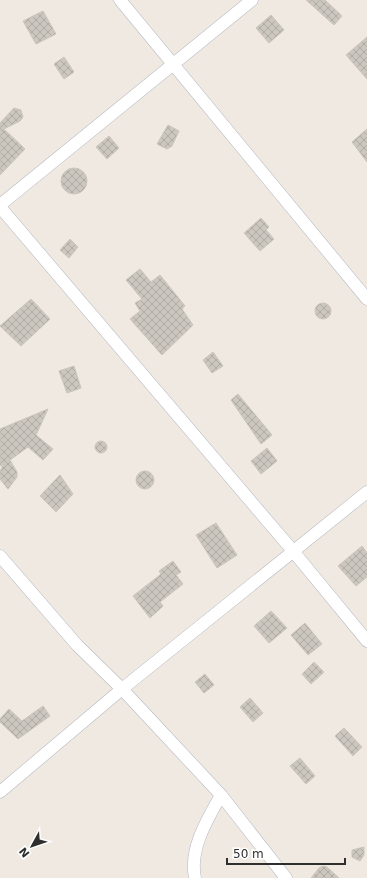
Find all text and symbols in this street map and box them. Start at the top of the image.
north arrow [12,826,52,866]
scale bar [227,840,345,866]
text: N [17,844,33,860]
text: 50 m [233,847,264,861]

